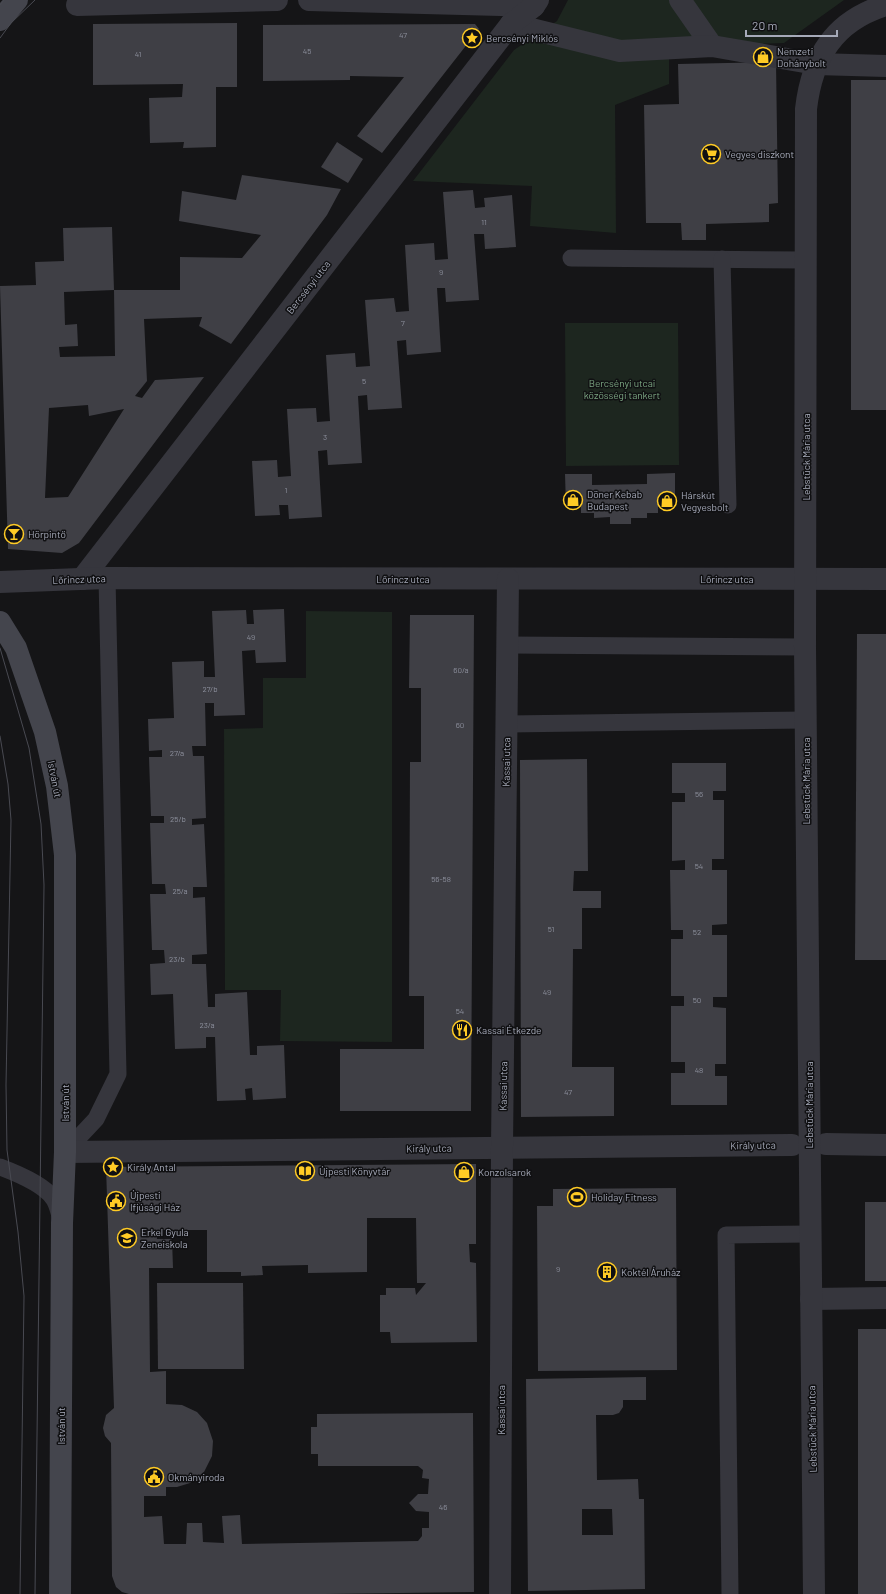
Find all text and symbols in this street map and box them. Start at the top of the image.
scale bar [746,12,837,38]
text: 20 m [752,18,778,32]
place icon: Bercsényi Miklós [461,27,483,49]
house number: 47 [399,30,407,40]
place label: Bercsényi Miklós [486,32,558,44]
place label: Nemzeti Dohánybolt [777,45,826,69]
house number: 45 [303,46,311,56]
shop icon: Nemzeti Dohánybolt [752,46,774,68]
house number: 41 [135,49,141,59]
supermarket icon: Vegyes diszkont [700,143,722,165]
place label: Vegyes diszkont [725,148,795,160]
house number: 11 [481,217,487,227]
street label: Bercsényi utca [284,258,332,316]
house number: 9 [439,267,443,277]
house number: 7 [401,318,405,328]
house number: 5 [362,376,366,386]
park label: Bercsényi utcai közösségi tankert [584,377,661,401]
street label: Lebstück Mária utca [800,413,812,501]
house number: 3 [323,432,327,442]
house number: 1 [285,485,288,495]
place label: Döner Kebab Budapest [587,488,642,512]
shop icon: Döner Kebab Budapest [562,489,584,511]
place label: Hárskút Vegyesbolt [681,489,729,513]
shop icon: Hárskút Vegyesbolt [656,490,678,512]
bar icon: Hörpintő [3,523,25,545]
place label: Hörpintő [28,528,66,540]
street label: Lőrincz utca [52,572,106,586]
street label: Lőrincz utca [376,573,430,585]
street label: Lőrincz utca [700,573,754,585]
house number: 49 [247,632,255,642]
house number: 60/a [453,665,469,675]
house number: 27/b [202,684,218,694]
house number: 60 [456,720,464,730]
street label: Kassai utca [500,737,512,787]
street label: Lebstück Mária utca [800,737,812,825]
house number: 27/a [170,748,184,758]
street label: István út [46,760,65,799]
house number: 56 [695,789,703,799]
house number: 25/b [170,814,186,824]
house number: 54 [695,861,703,871]
house number: 56-58 [431,874,451,884]
house number: 25/a [172,886,188,896]
house number: 51 [548,924,555,934]
house number: 52 [693,927,701,937]
house number: 23/b [169,954,185,964]
house number: 49 [543,987,551,997]
house number: 50 [693,995,701,1005]
house number: 54 [456,1006,464,1016]
restaurant icon: Kassai Étkezde [451,1019,473,1041]
house number: 23/a [199,1020,215,1030]
place label: Kassai Étkezde [476,1024,541,1036]
street label: Kassai utca [497,1061,509,1111]
street label: Lebstück Mária utca [803,1061,815,1149]
house number: 48 [695,1065,703,1075]
street label: István út [59,1084,71,1122]
house number: 47 [564,1087,572,1097]
street label: Király utca [730,1139,776,1151]
street label: Király utca [406,1142,452,1154]
place icon: Király Antal [102,1156,124,1178]
library icon: Újpesti Könyvtár [294,1160,316,1182]
place label: Király Antal [127,1161,176,1173]
shop icon: Konzolsarok [453,1161,475,1183]
place label: Újpesti Könyvtár [319,1165,390,1177]
place label: Konzolsarok [478,1166,531,1178]
sports icon: Holiday Fitness [566,1186,588,1208]
place label: Újpesti Ifjúsági Ház [130,1189,180,1213]
public building icon: Újpesti Ifjúsági Ház [105,1190,127,1212]
place label: Holiday Fitness [591,1191,657,1203]
place label: Erkel Gyula Zeneiskola [141,1226,189,1250]
school or university icon: Erkel Gyula Zeneiskola [116,1227,138,1249]
building icon: Koktél Áruház [596,1261,618,1283]
house number: 9 [556,1264,560,1274]
place label: Koktél Áruház [621,1266,681,1278]
street label: Kassai utca [495,1385,507,1435]
street label: Lebstück Mária utca [805,1385,819,1473]
street label: István út [55,1407,67,1445]
public building icon: Okmányiroda [143,1466,165,1488]
place label: Okmányiroda [168,1471,225,1483]
house number: 46 [439,1502,447,1512]

